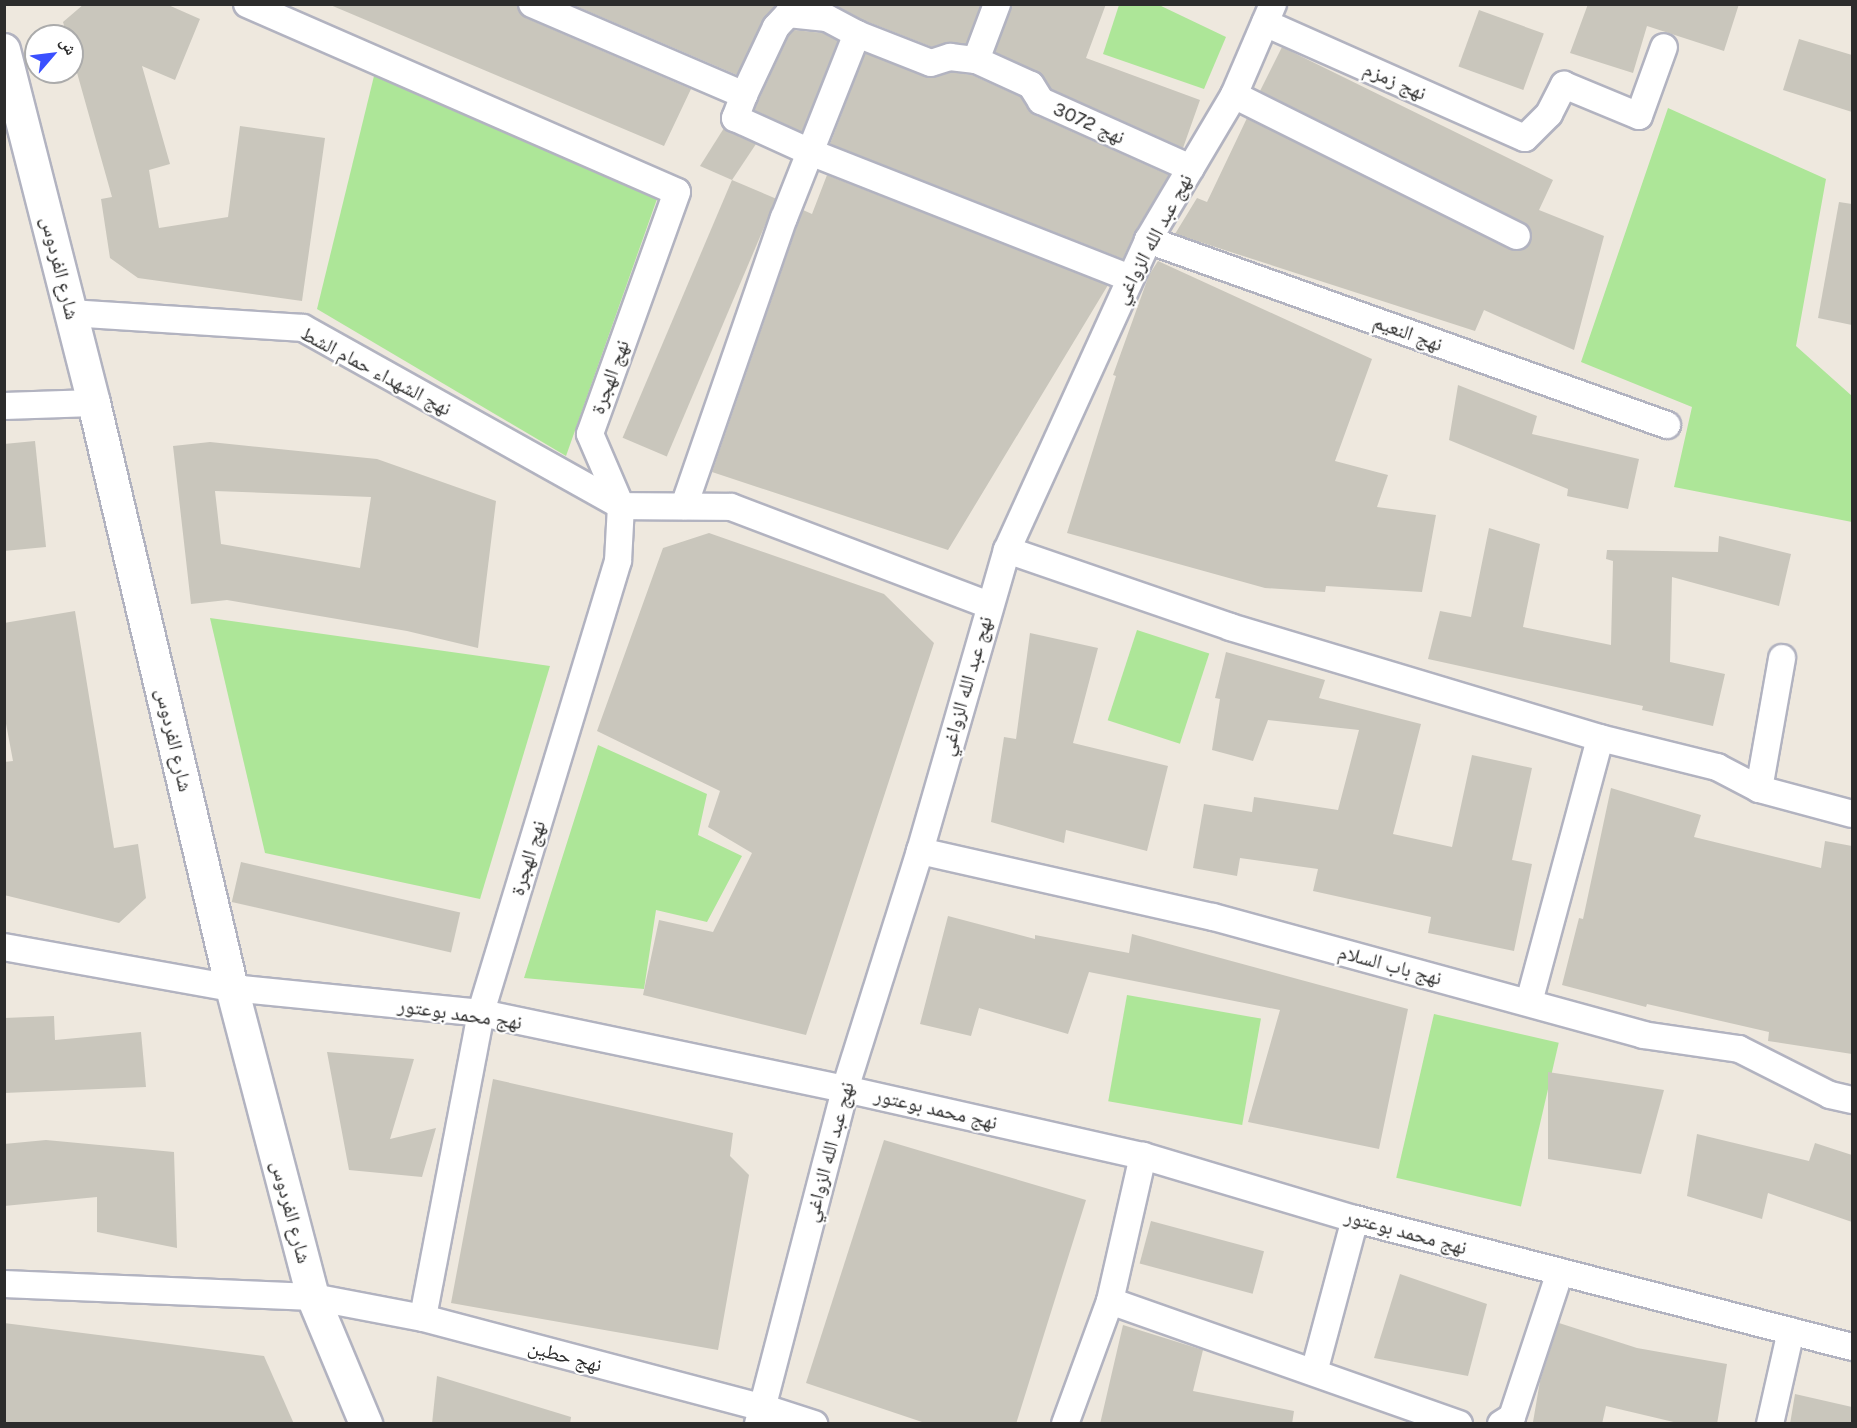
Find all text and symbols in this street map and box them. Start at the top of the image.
north arrow [24,24,84,84]
text: ش [56,34,81,58]
street label: نهج زمزم [1360,57,1430,105]
street label: نهج 3072 [1049,97,1129,149]
street label: نهج عبد الله الزواغي [1109,170,1197,308]
street label: شارع الفردوس [36,214,84,322]
street label: نهج النعيم [1370,309,1446,357]
street label: نهج الشهداء حمام الشط [297,321,455,421]
street label: نهج الهجرة [585,337,635,417]
street label: نهج عبد الله الزواغي [935,613,997,759]
street label: شارع الفردوس [150,686,198,794]
street label: نهج الهجرة [505,817,551,899]
street label: نهج باب السلام [1336,940,1444,990]
street label: نهج محمد بوعتور [396,993,524,1035]
street label: نهج عبد الله الزواغي [799,1079,859,1225]
street label: نهج محمد بوعتور [872,1083,1000,1135]
street label: شارع الفردوس [266,1158,316,1266]
street label: نهج محمد بوعتور [1342,1204,1470,1260]
street label: نهج حطين [525,1335,605,1377]

